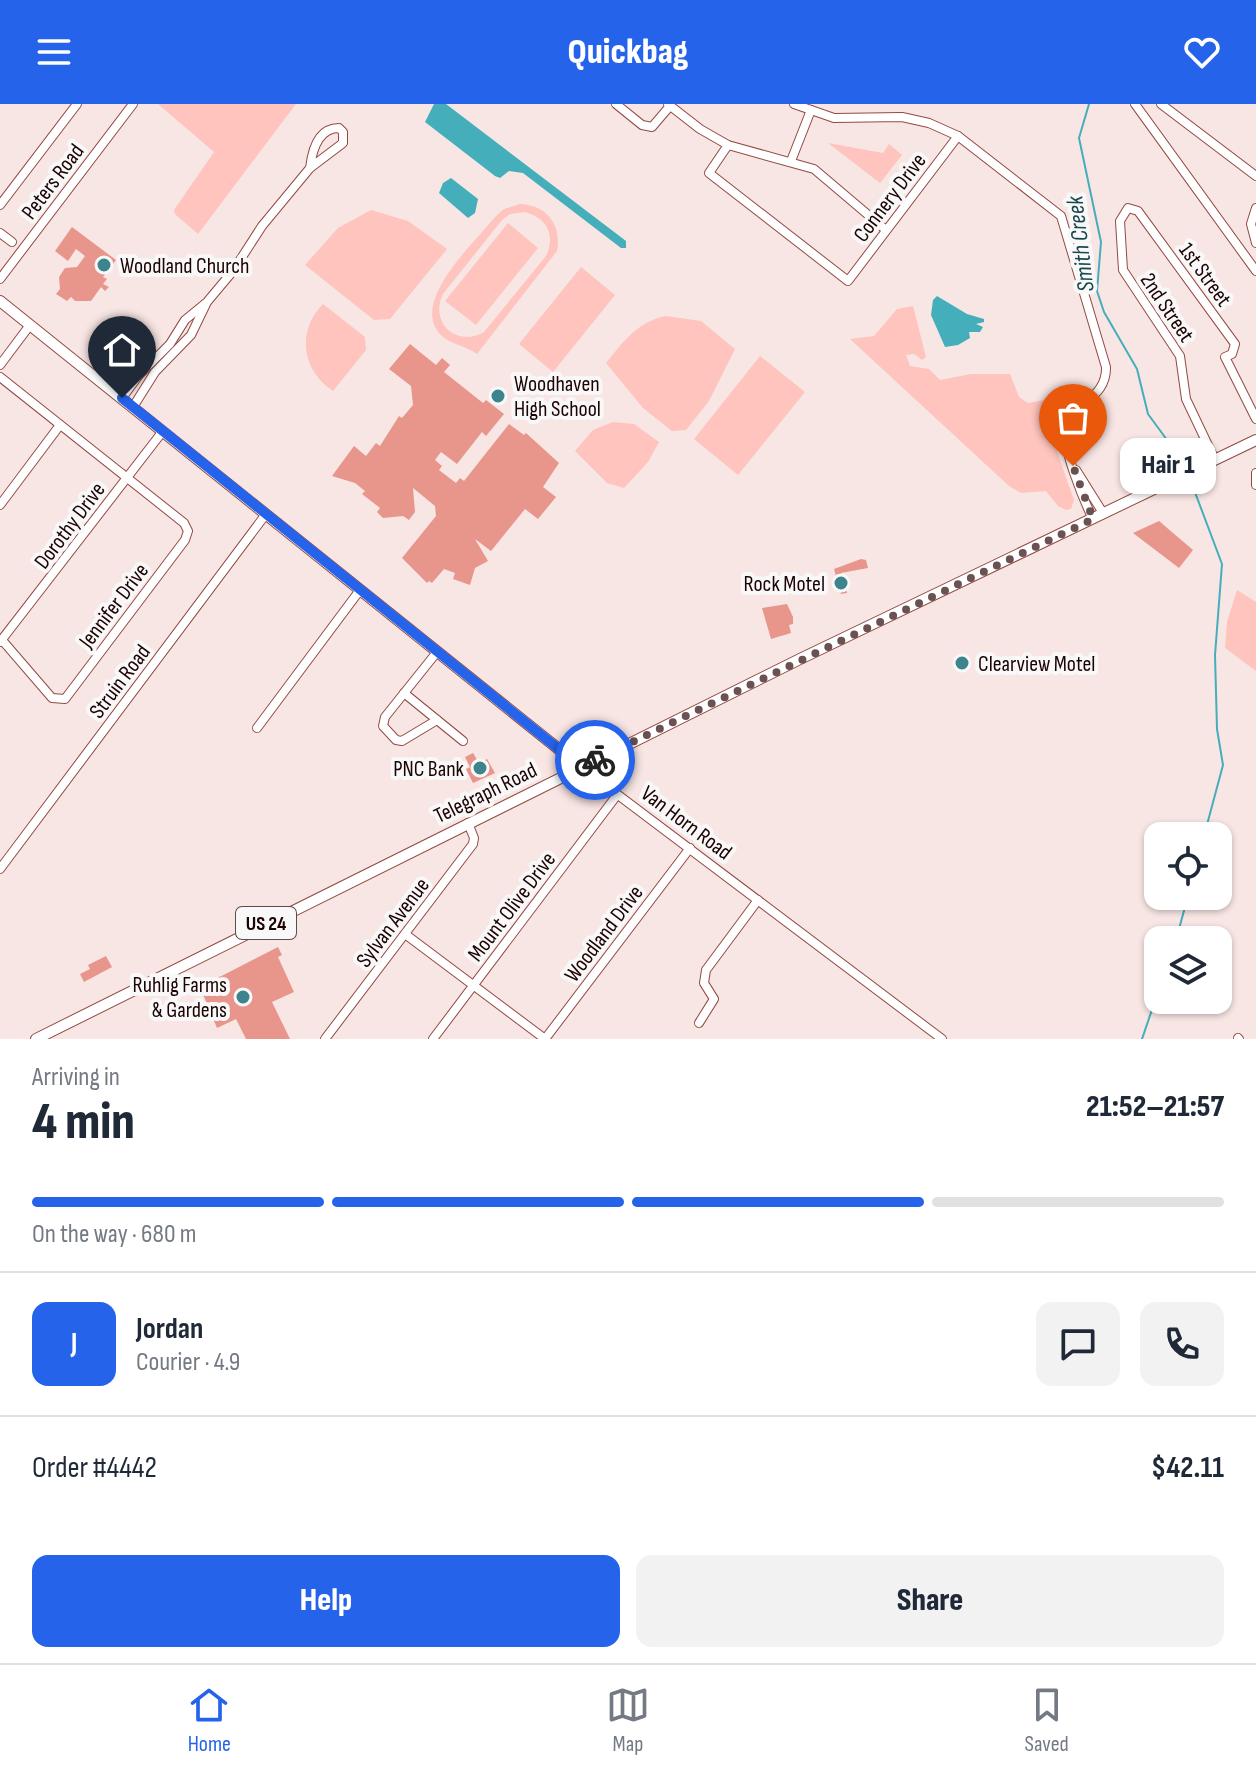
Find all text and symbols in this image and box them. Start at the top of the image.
icon: menu [32,30,76,74]
icon: heart [1180,30,1224,74]
text: Quickbag [568,31,688,74]
street label: Peters Road [16,139,90,225]
street label: Connery Drive [848,148,932,248]
water label: Smith Creek [1060,194,1101,293]
street label: 1st Street [1173,238,1237,312]
place label: Woodland Church [120,253,250,280]
marker: Woodland Church [95,256,113,274]
street label: 2nd Street [1134,268,1200,348]
pin [88,316,156,398]
icon: home [100,328,144,372]
place label: Woodhaven High School [514,371,601,423]
pin [1039,384,1107,466]
marker: Woodhaven High School [489,387,507,405]
icon: bag [1051,396,1095,440]
callout: Hair 1 [1121,438,1217,494]
text: Hair 1 [1141,450,1195,481]
street label: Dorothy Drive [29,477,112,575]
street label: Jennifer Drive [73,558,155,654]
place label: Rock Motel [744,571,825,598]
marker: Rock Motel [832,574,850,592]
street label: Struin Road [84,640,157,724]
place label: Clearview Motel [978,651,1095,678]
marker: Clearview Motel [953,654,971,672]
courier [555,720,635,800]
icon: bike [573,738,617,782]
place label: PNC Bank [393,756,465,783]
street label: Telegraph Road [430,757,542,830]
marker: PNC Bank [471,759,489,777]
street label: Van Horn Road [635,780,737,866]
map controls [1144,822,1232,1014]
button: locate [1144,822,1232,910]
street label: Mount Olive Drive [462,847,562,967]
street label: Sylvan Avenue [351,873,436,973]
street label: Woodland Drive [559,880,649,988]
road number: US 24 [236,907,296,939]
button: layers [1144,926,1232,1014]
place label: Ruhlig Farms & Gardens [133,972,227,1024]
marker: Ruhlig Farms & Gardens [234,988,252,1006]
text: Arriving in [32,1062,120,1093]
text: 21:52–21:57 [1086,1089,1224,1125]
text: 4 min [32,1091,135,1154]
text: On the way · 680 m [32,1219,196,1250]
button: chat [1036,1302,1120,1386]
button: phone [1140,1302,1224,1386]
text: Jordan [136,1311,203,1347]
text: J [71,1326,77,1362]
text: Courier · 4.9 [136,1347,240,1378]
text: Order #4442 [32,1450,157,1486]
text: $42.11 [1151,1450,1224,1486]
button: Help [32,1555,620,1647]
button: Share [636,1555,1224,1647]
tab: Home [187,1683,231,1758]
tab: Map [606,1683,650,1758]
tab: Saved [1025,1683,1069,1758]

